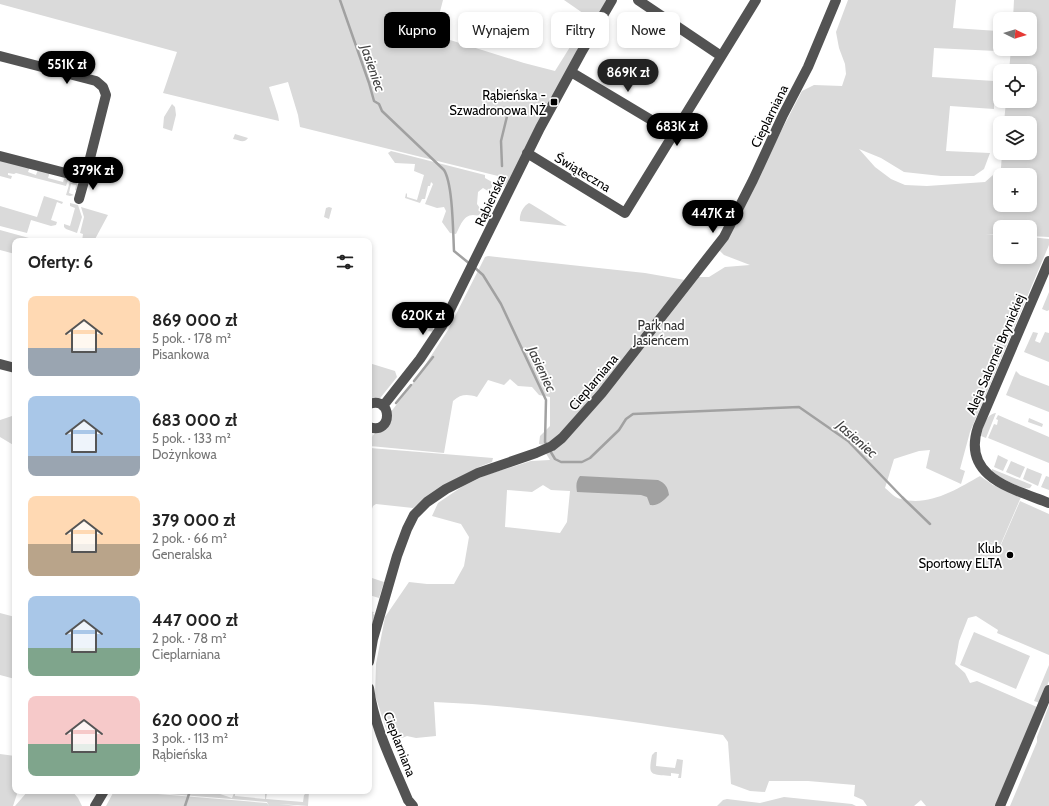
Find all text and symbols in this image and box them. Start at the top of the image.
chip: Kupno [384,12,450,48]
chip: Wynajem [458,12,543,48]
chip: Filtry [551,12,609,48]
chip: Nowe [617,12,680,48]
north arrow [993,12,1037,56]
map controls [993,12,1037,264]
water label: Jasieniec [356,40,389,94]
pin: 551K zł [30,51,104,85]
text: 551K zł [47,56,87,72]
pin: 869K zł [591,59,665,93]
text: 869K zł [606,64,650,80]
button: locate [993,64,1037,108]
street label: Cieplarniana [747,81,791,150]
place label: Rąbieńska - Szwadronowa NŻ [449,87,547,118]
marker: Rąbieńska - Szwadronowa NŻ [549,97,559,107]
pin: 683K zł [640,113,714,147]
button: layers [993,116,1037,160]
text: 683K zł [656,118,698,134]
street label: Świąteczna [552,149,615,195]
pin: 379K zł [56,157,130,191]
text: 379K zł [72,162,114,178]
button: + [993,168,1037,212]
street label: Rąbieńska [471,171,509,228]
pin: 447K zł [676,200,750,234]
text: 447K zł [691,205,735,221]
button: − [993,220,1037,264]
icon: filters [334,251,356,273]
text: Oferty: 6 [28,252,93,272]
street label: Aleja Salomei Brynickiej [962,291,1029,417]
pin: 620K zł [386,302,460,336]
text: 620K zł [401,307,445,323]
text: 869 000 zł [152,310,237,330]
icon: home [60,312,108,360]
park label: Park nad Jasieńcem [632,317,689,348]
text: 5 pok. · 178 m² [152,330,231,346]
water label: Jasieniec [523,341,560,395]
text: Pisankowa [152,346,209,362]
street label: Cieplarniana [565,350,622,413]
text: 683 000 zł [152,410,237,430]
icon: home [60,412,108,460]
water label: Jasieniec [831,415,881,462]
text: 5 pok. · 133 m² [152,430,231,446]
text: Dożynkowa [152,446,217,462]
text: 379 000 zł [152,510,235,530]
icon: home [60,512,108,560]
text: 2 pok. · 66 m² [152,530,227,546]
place label: Klub Sportowy ELTA [919,540,1002,571]
text: Generalska [152,546,212,562]
marker: Klub Sportowy ELTA [1005,550,1015,560]
text: 447 000 zł [152,610,238,630]
icon: home [60,612,108,660]
text: 2 pok. · 78 m² [152,630,227,646]
text: Cieplarniana [152,646,220,662]
street label: Cieplarniana [380,709,420,779]
text: 620 000 zł [152,710,239,730]
icon: home [60,712,108,760]
text: 3 pok. · 113 m² [152,730,228,746]
text: Rąbieńska [152,746,207,762]

